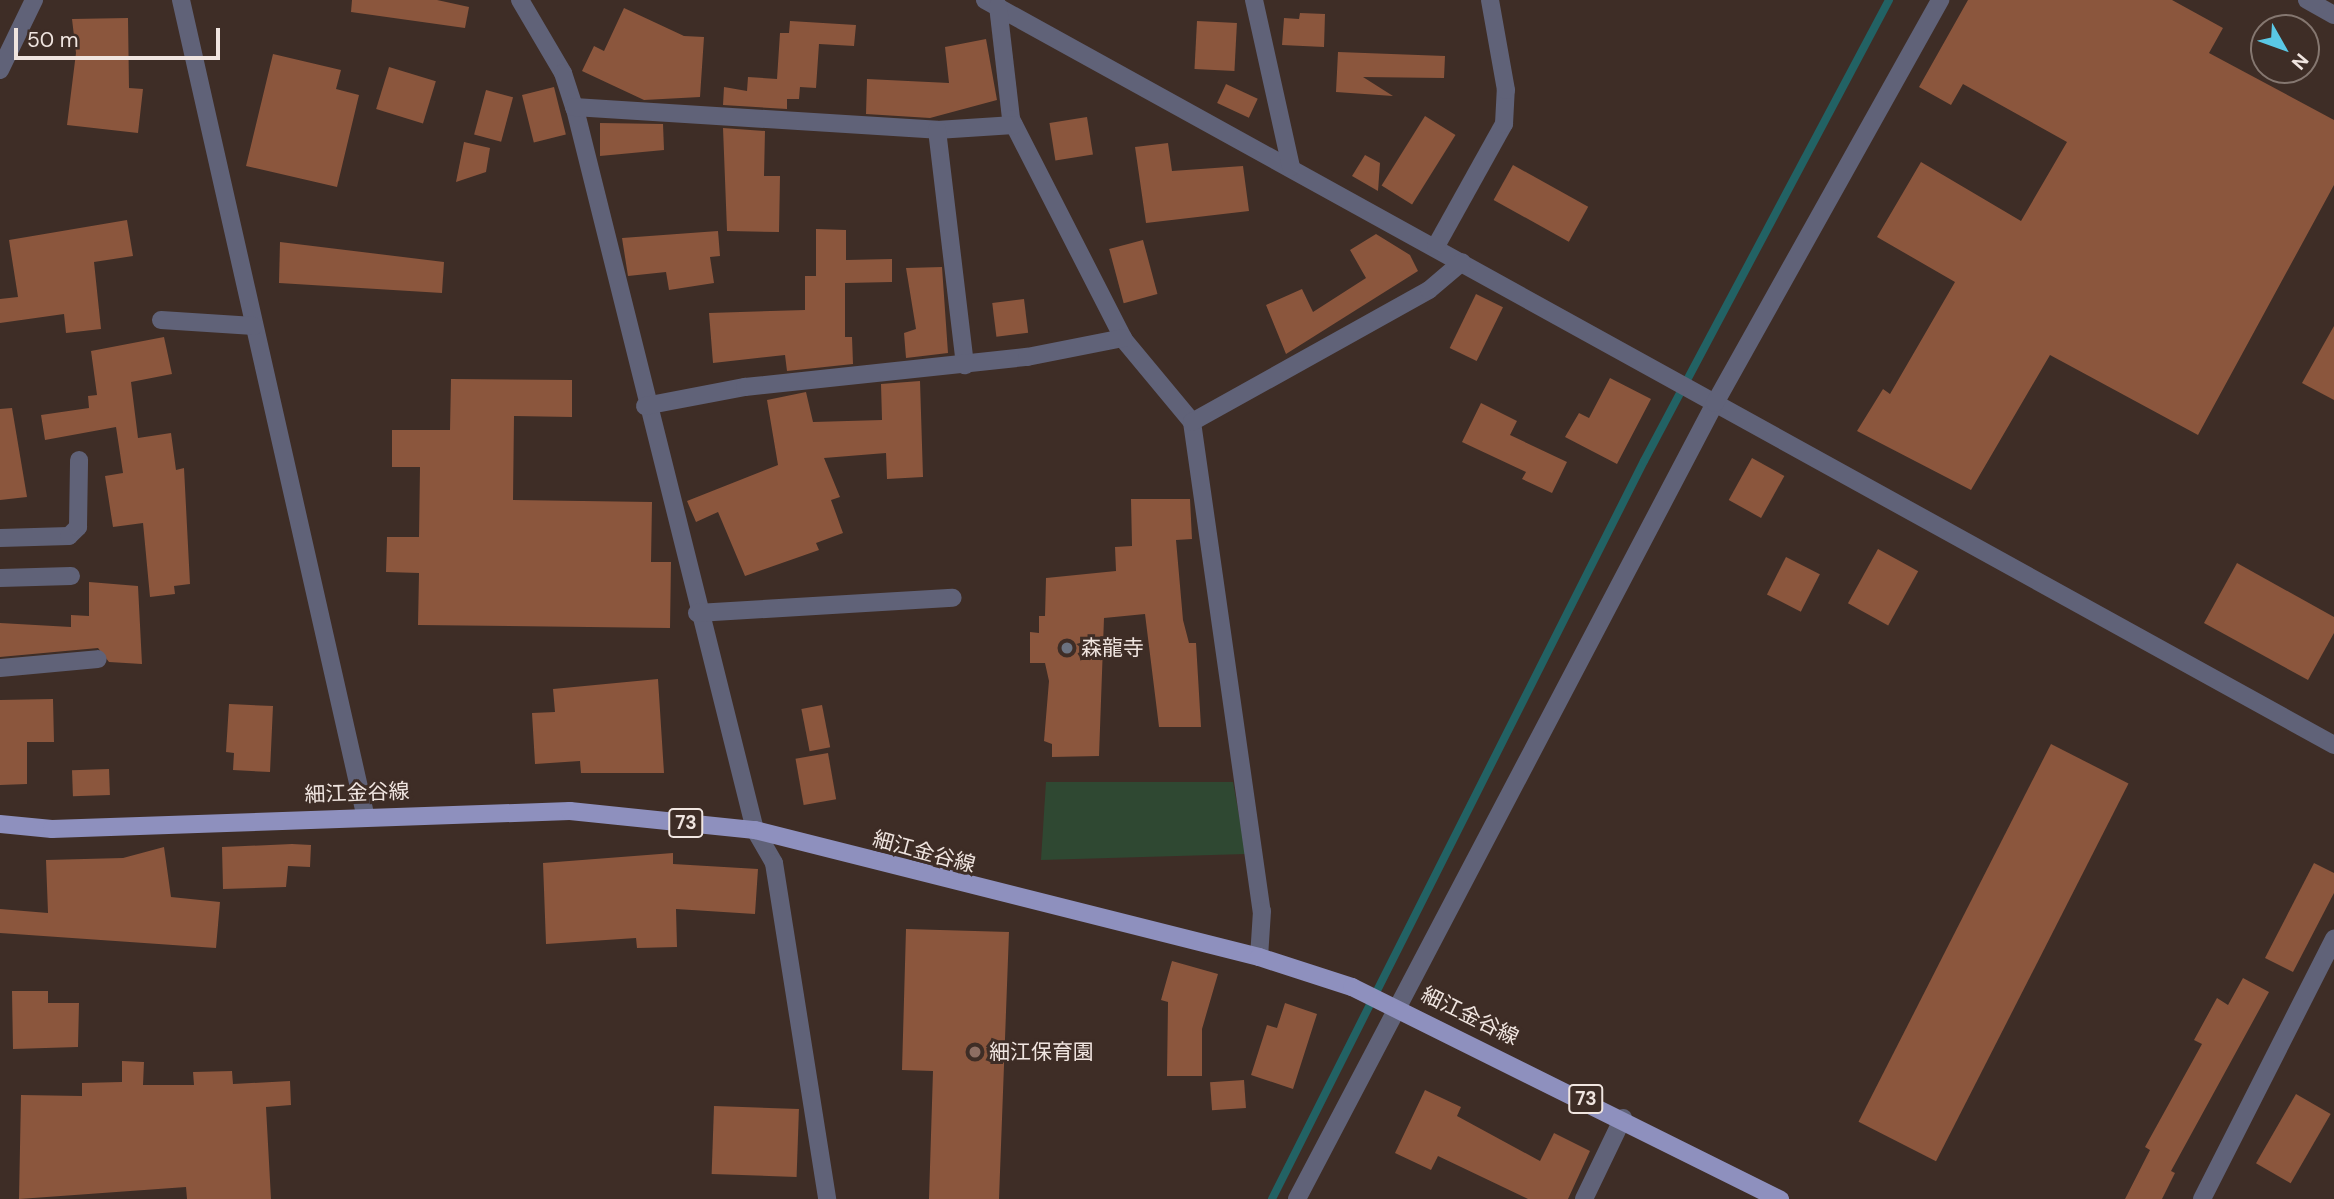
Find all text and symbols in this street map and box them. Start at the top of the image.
scale bar [18,14,224,58]
north arrow [2250,14,2320,84]
text: 50 m [27,26,78,54]
text: N [2286,48,2314,75]
place label: 森龍寺 [1081,635,1144,661]
marker: 森龍寺 [1059,640,1075,656]
street label: 細江金谷線 [304,779,410,807]
road number: 73 [667,808,705,838]
street label: 細江金谷線 [870,826,978,878]
street label: 細江金谷線 [1417,982,1523,1050]
place label: 細江保育園 [989,1039,1094,1065]
marker: 細江保育園 [967,1044,983,1060]
road number: 73 [1567,1084,1605,1114]

